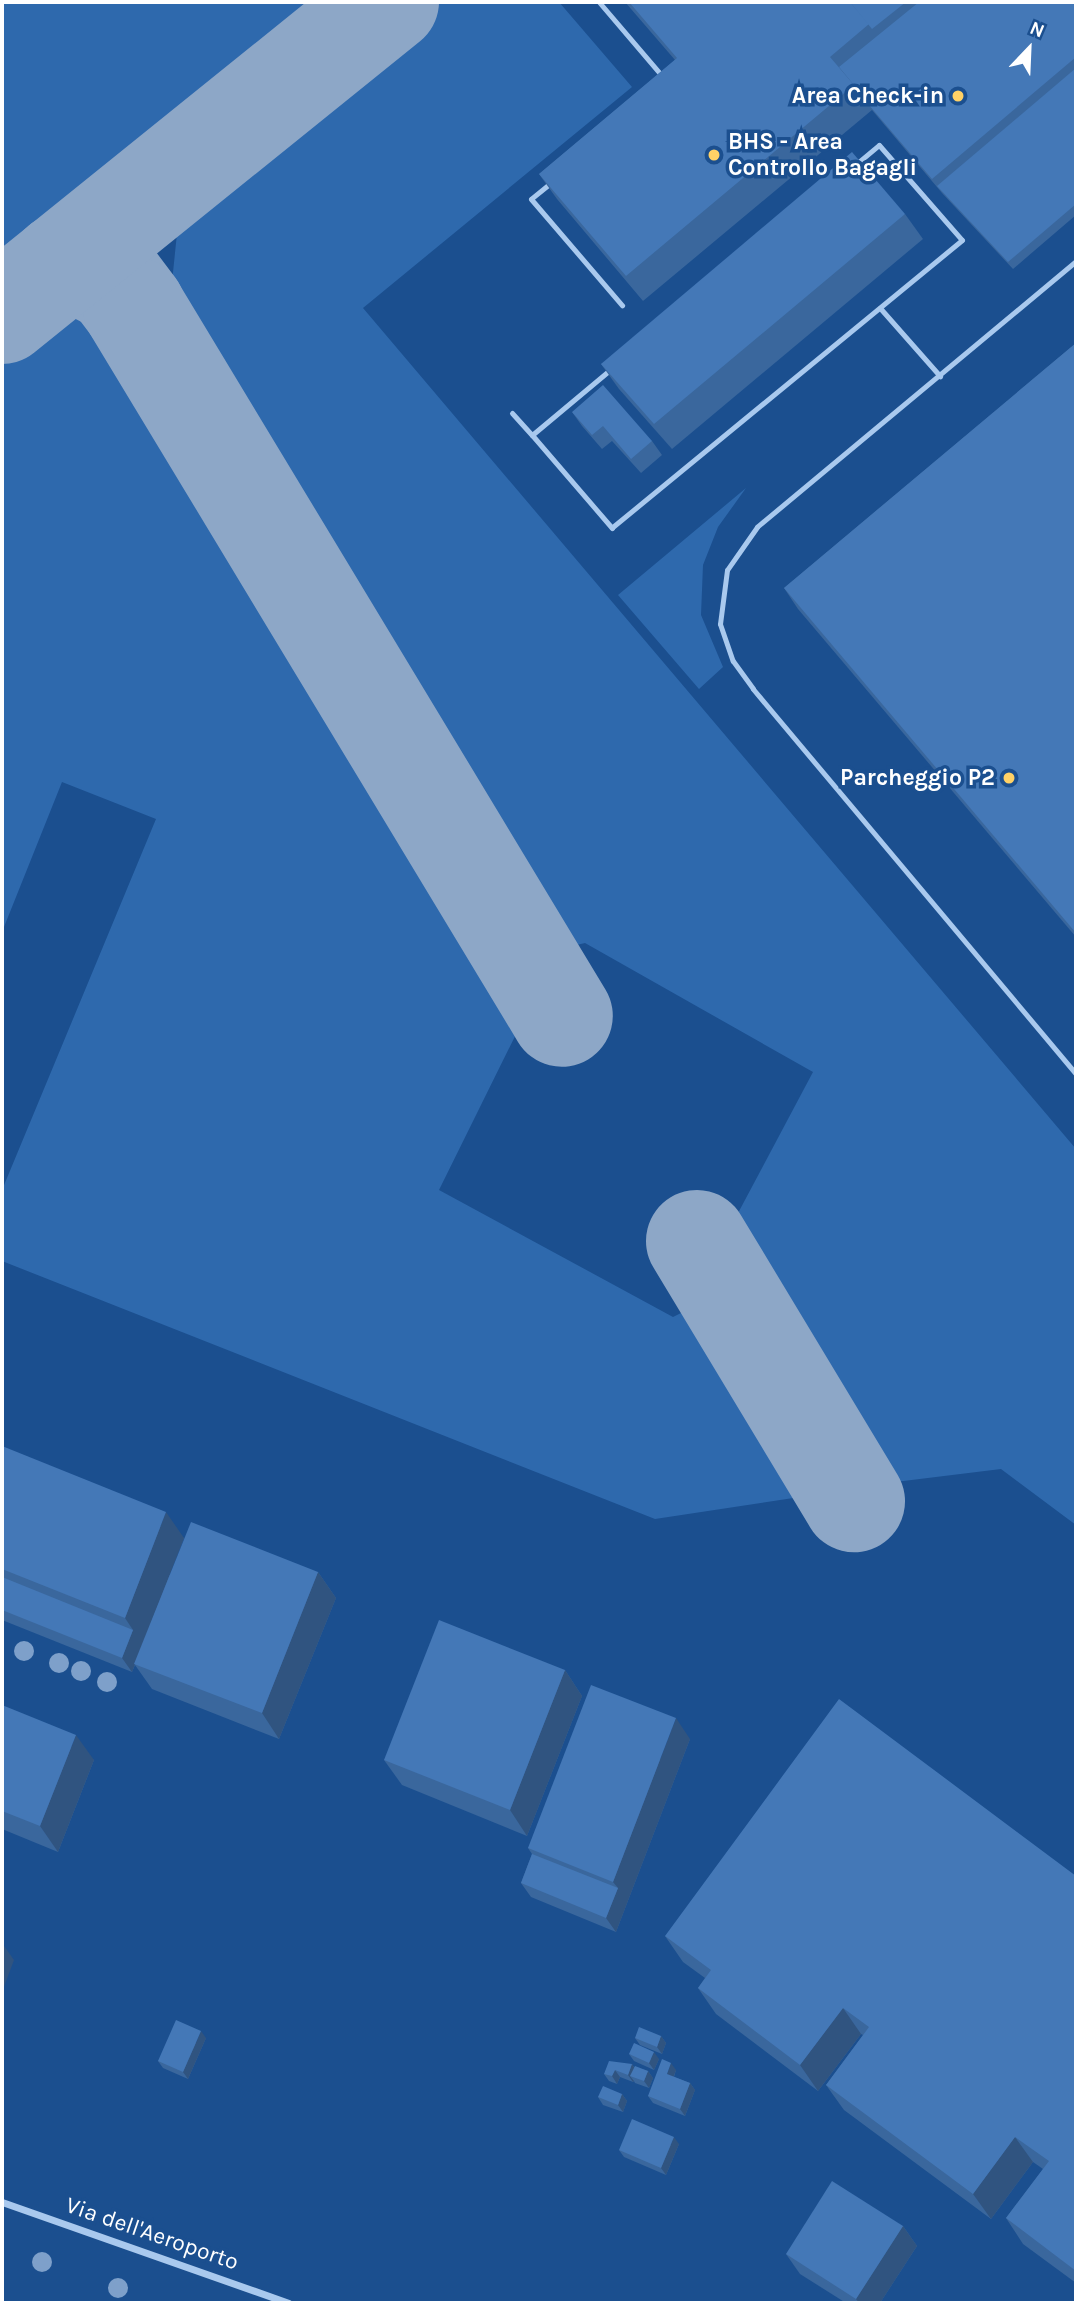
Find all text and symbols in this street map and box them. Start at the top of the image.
north arrow [994,14,1064,84]
text: N [1027,17,1048,42]
place label: Area Check-in [792,82,944,110]
marker: Area Check-in [950,88,966,104]
place label: BHS - Area Controllo Bagagli [728,128,917,182]
marker: BHS - Area Controllo Bagagli [706,147,722,163]
place label: Parcheggio P2 [840,764,995,792]
marker: Parcheggio P2 [1001,770,1017,786]
street label: Via dell'Aeroporto [62,2192,242,2276]

